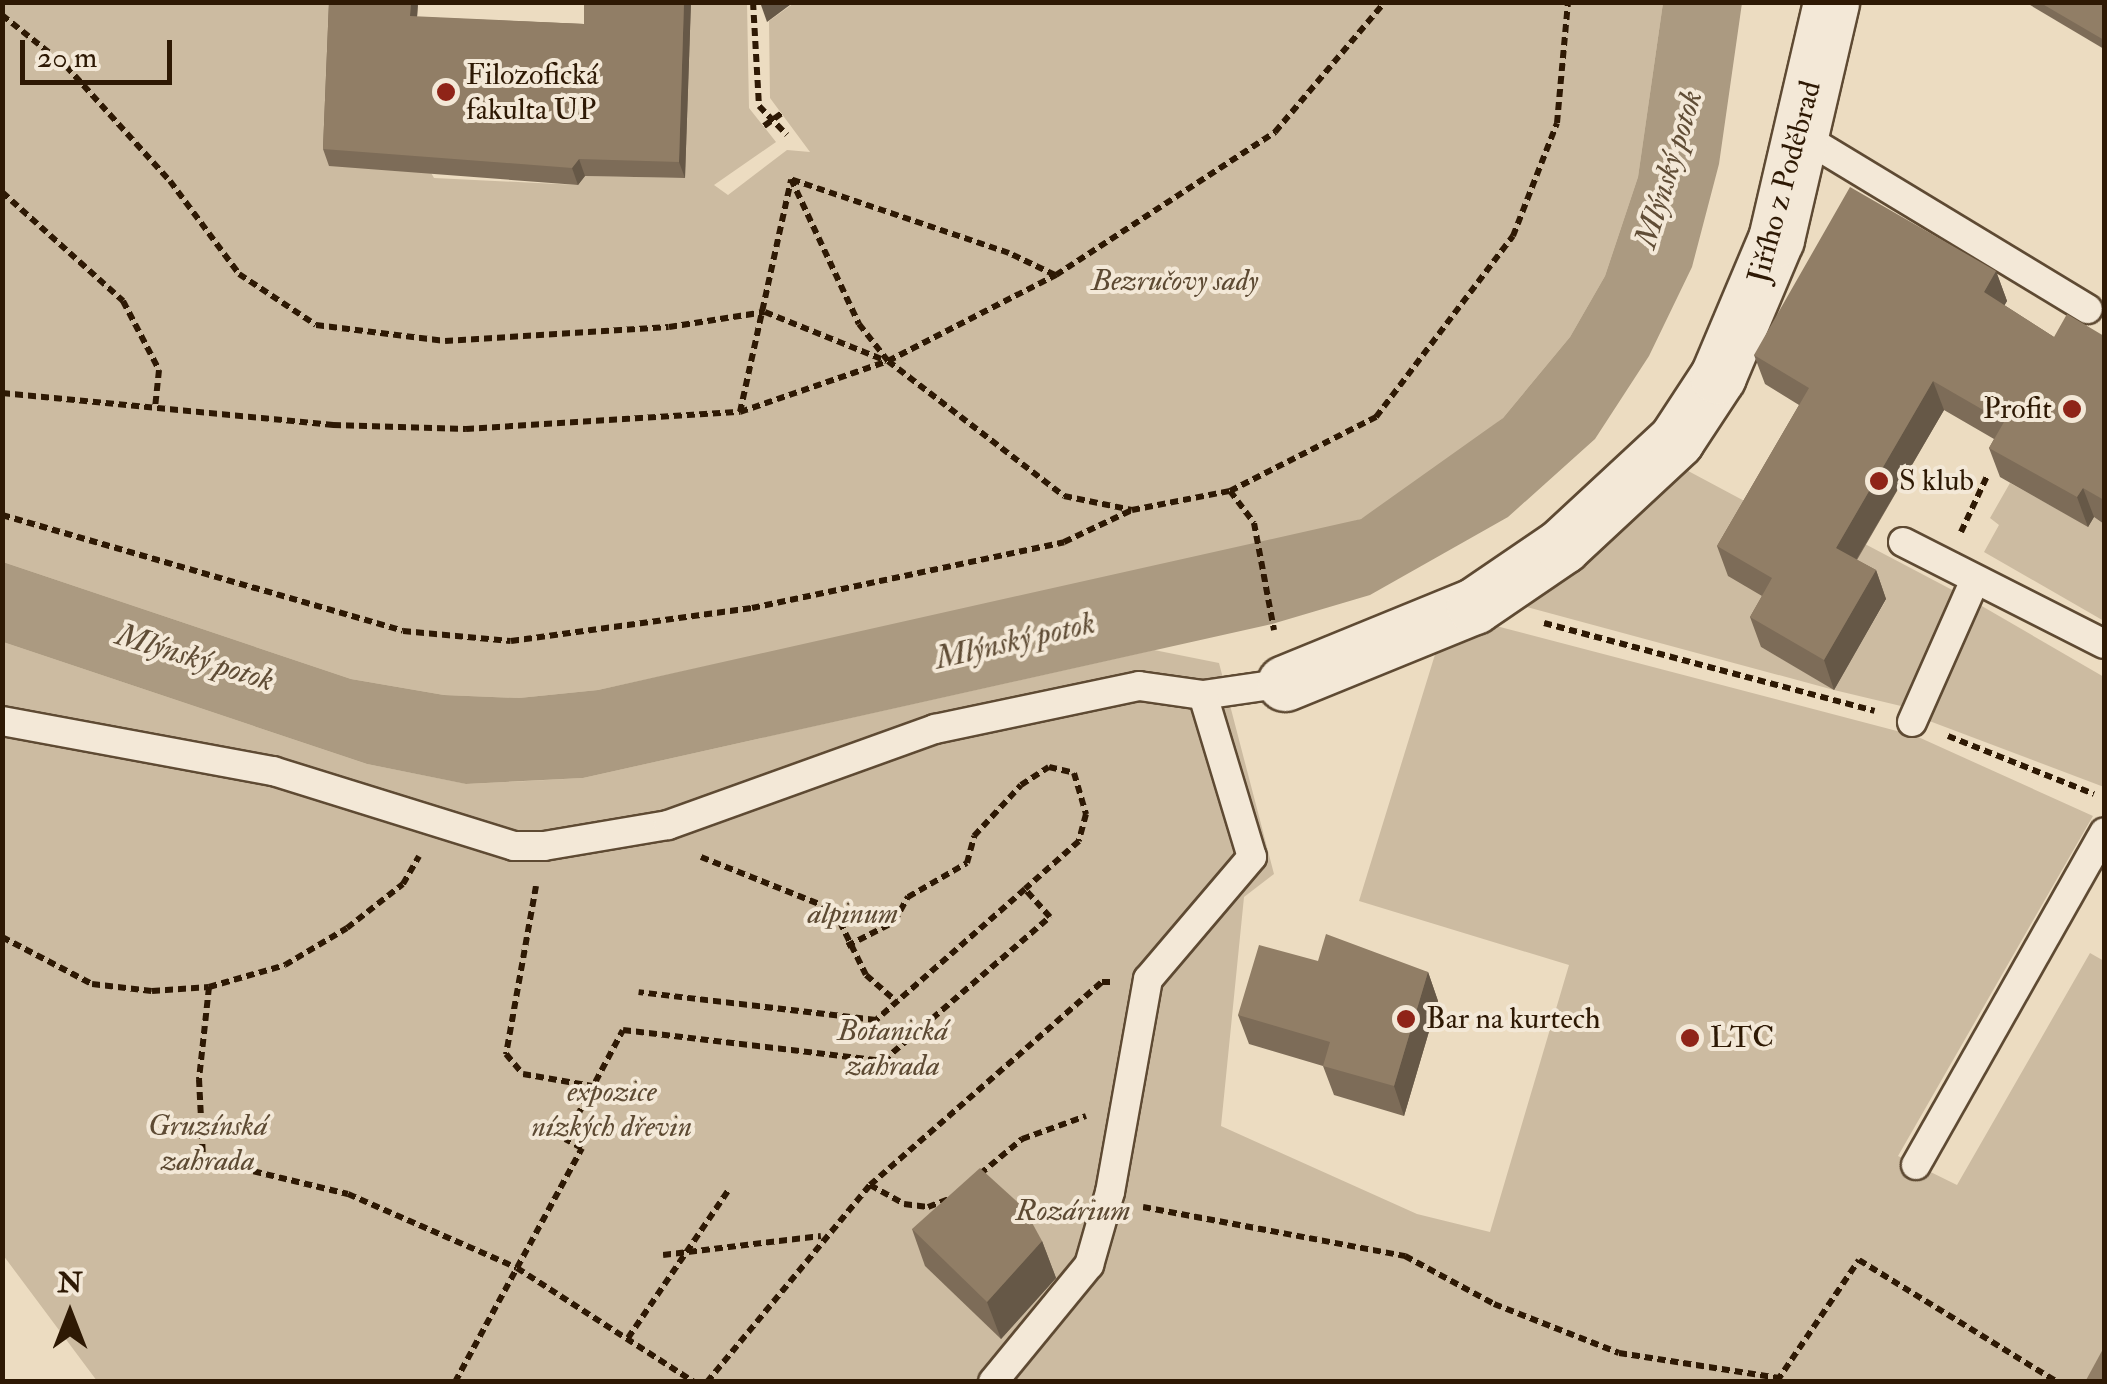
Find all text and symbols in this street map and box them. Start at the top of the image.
scale bar [25,20,178,82]
text: 20 m [37,39,97,76]
place label: Filozofická fakulta UP [466,57,599,128]
street label: Jiřího z Poděbrad [1741,77,1829,287]
marker: Filozofická fakulta UP [435,81,457,103]
water label: Mlýnský potok [1627,85,1711,253]
park label: Bezručovy sady [1091,263,1259,299]
place label: Profit [1983,391,2052,427]
marker: Profit [2061,398,2083,420]
place label: S klub [1899,463,1974,499]
marker: S klub [1868,470,1890,492]
water label: Mlýnský potok [931,604,1099,678]
water label: Mlýnský potok [111,616,279,700]
park label: alpinum [808,896,898,932]
place label: Bar na kurtech [1426,1001,1601,1037]
marker: Bar na kurtech [1395,1008,1417,1030]
park label: Botanická zahrada [838,1013,948,1084]
place label: LTC [1710,1020,1774,1056]
marker: LTC [1679,1027,1701,1049]
park label: expozice nízkých dřevin [532,1074,692,1144]
park label: Gruzínská zahrada [148,1108,268,1178]
park label: Rozárium [1016,1193,1130,1229]
north arrow [20,1264,120,1364]
text: N [57,1266,83,1301]

